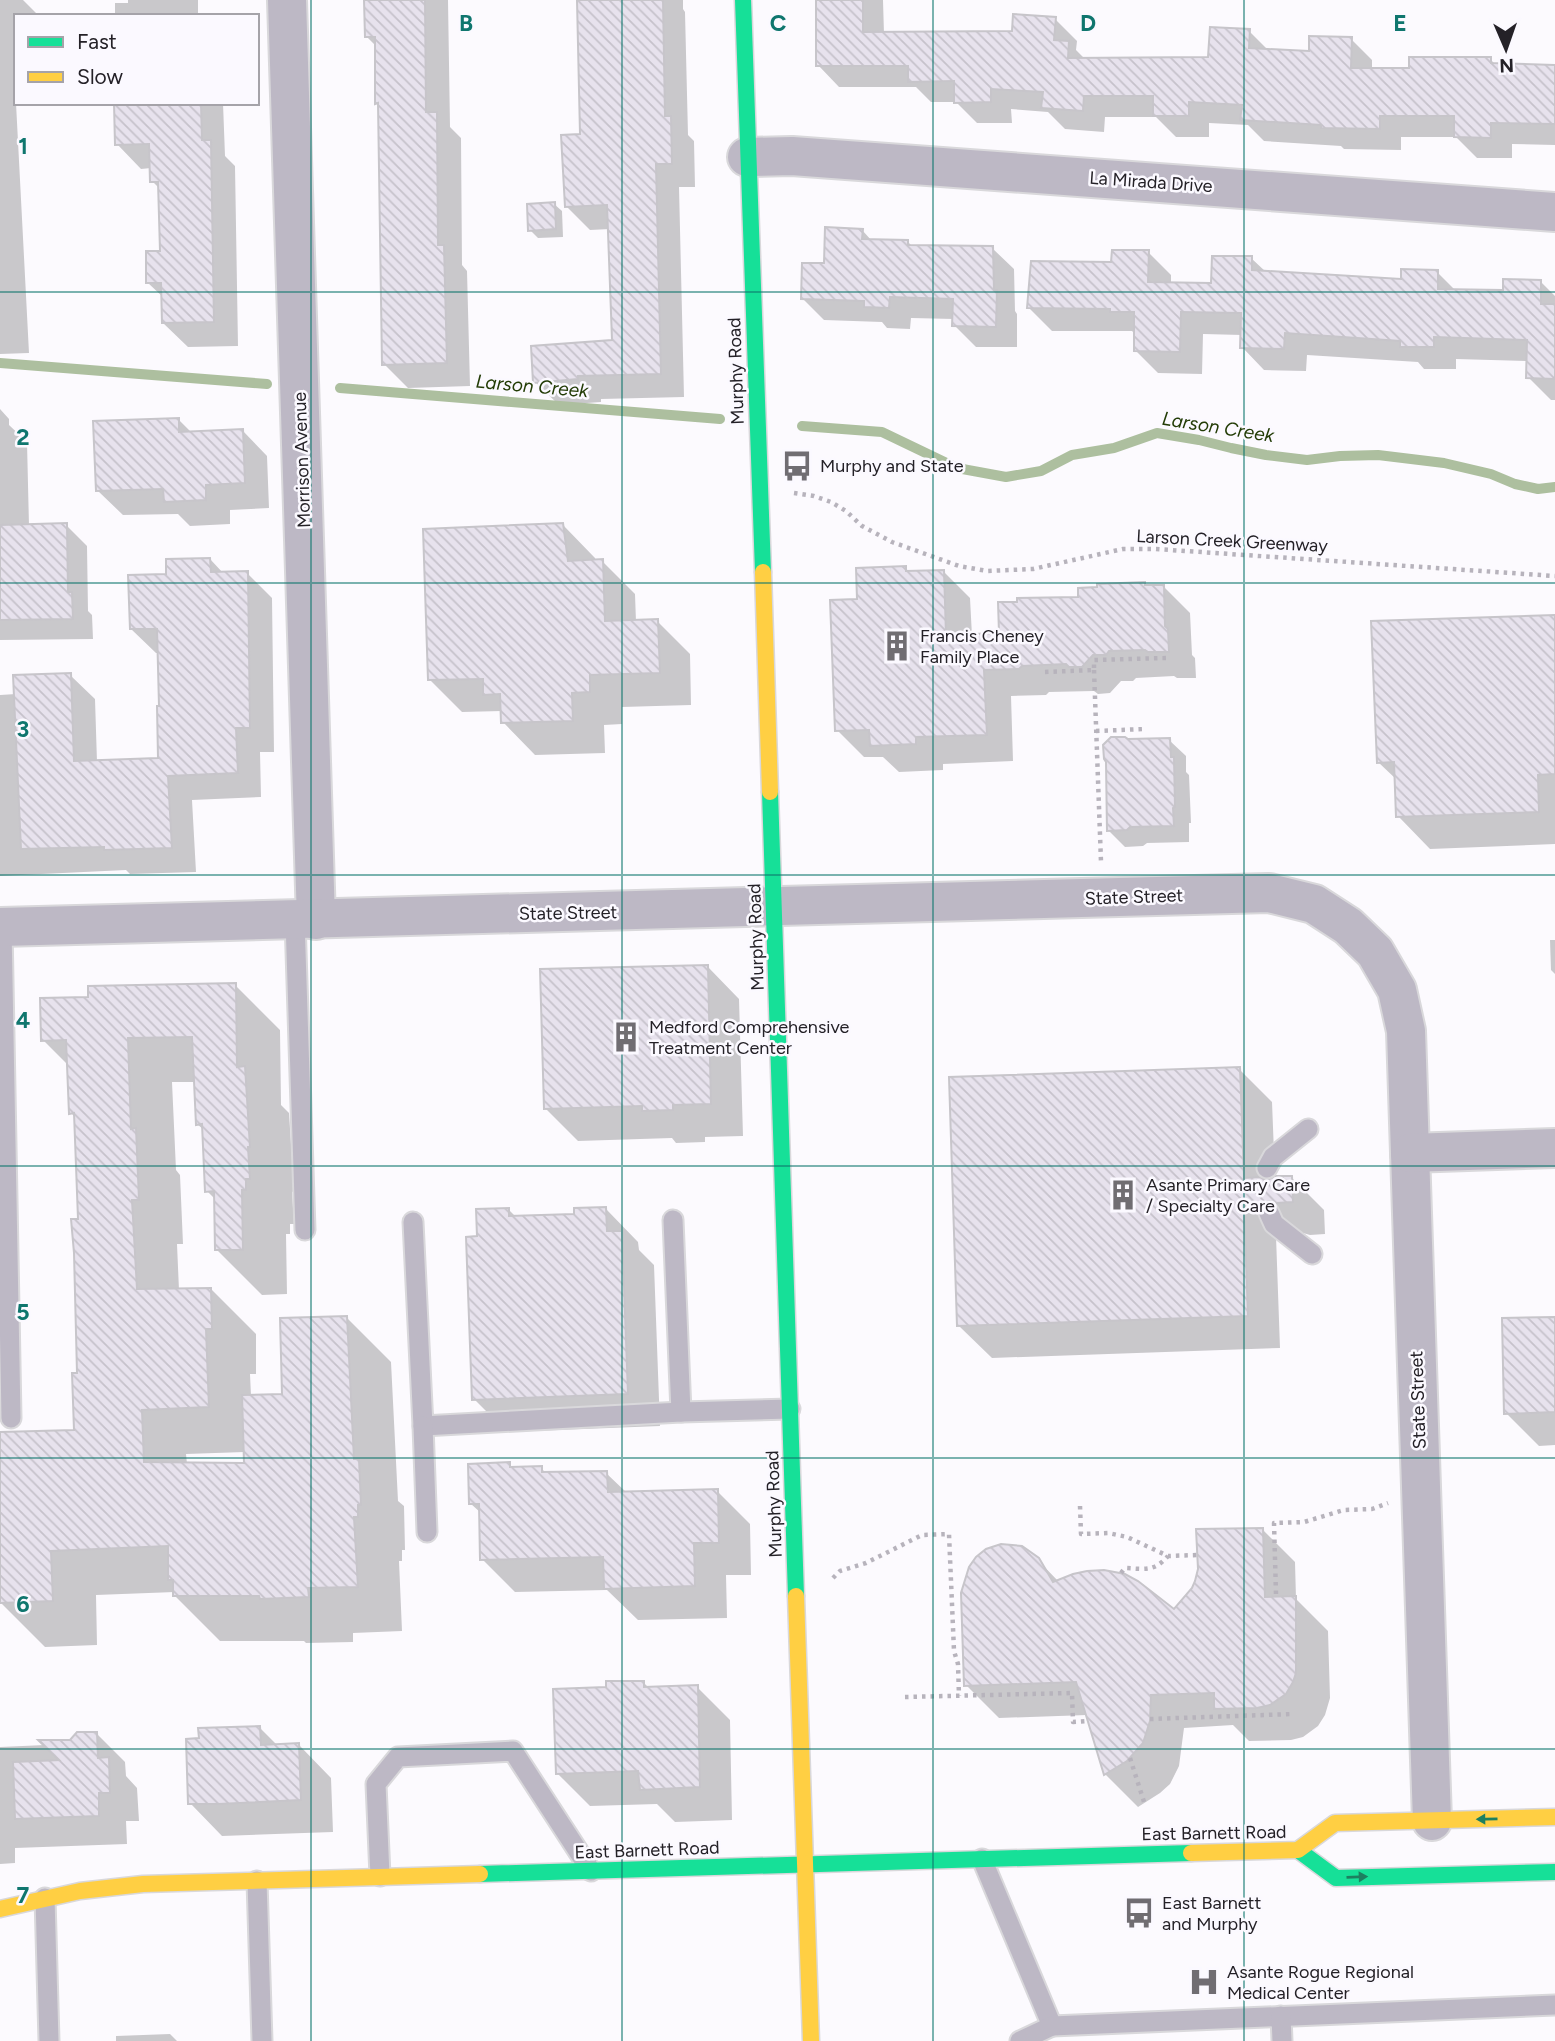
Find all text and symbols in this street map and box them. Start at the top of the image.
text: B [459,9,473,37]
text: C [770,9,787,37]
text: D [1080,9,1096,37]
text: E [1393,9,1407,37]
legend [14,14,259,105]
north arrow [1471,14,1541,84]
text: Fast [77,29,117,54]
text: N [1499,54,1514,77]
text: Slow [77,64,123,89]
text: 1 [18,132,28,160]
street label: La Mirada Drive [1089,167,1214,197]
street label: Murphy Road [723,317,749,425]
water label: Larson Creek [475,370,590,402]
street label: Morrison Avenue [289,391,315,528]
water label: Larson Creek [1160,407,1276,447]
text: 2 [16,423,30,451]
bus stop icon: Murphy and State [780,449,814,483]
place label: Murphy and State [820,455,964,477]
street label: Larson Creek Greenway [1136,525,1329,557]
place label: Francis Cheney Family Place [920,625,1044,668]
building icon: Francis Cheney Family Place [880,629,914,663]
text: 3 [17,715,29,743]
street label: Murphy Road [743,883,769,991]
street label: State Street [1084,884,1184,910]
street label: State Street [519,901,618,925]
text: 4 [16,1006,30,1034]
place label: Medford Comprehensive Treatment Center [649,1016,850,1059]
building icon: Medford Comprehensive Treatment Center [609,1020,643,1054]
place label: Asante Primary Care / Specialty Care [1146,1174,1310,1217]
building icon: Asante Primary Care / Specialty Care [1106,1178,1140,1212]
text: 5 [16,1298,30,1326]
street label: State Street [1405,1350,1431,1450]
street label: Murphy Road [761,1450,787,1558]
text: 6 [16,1590,30,1618]
one-way arrow [1476,1813,1498,1825]
street label: East Barnett Road [1141,1821,1287,1845]
street label: East Barnett Road [574,1836,720,1864]
one-way arrow [1346,1872,1368,1883]
text: 7 [17,1881,30,1909]
place label: East Barnett and Murphy [1162,1892,1261,1935]
bus stop icon: East Barnett and Murphy [1122,1896,1156,1930]
place label: Asante Rogue Regional Medical Center [1227,1961,1414,2004]
hospital icon: Asante Rogue Regional Medical Center [1187,1965,1221,1999]

